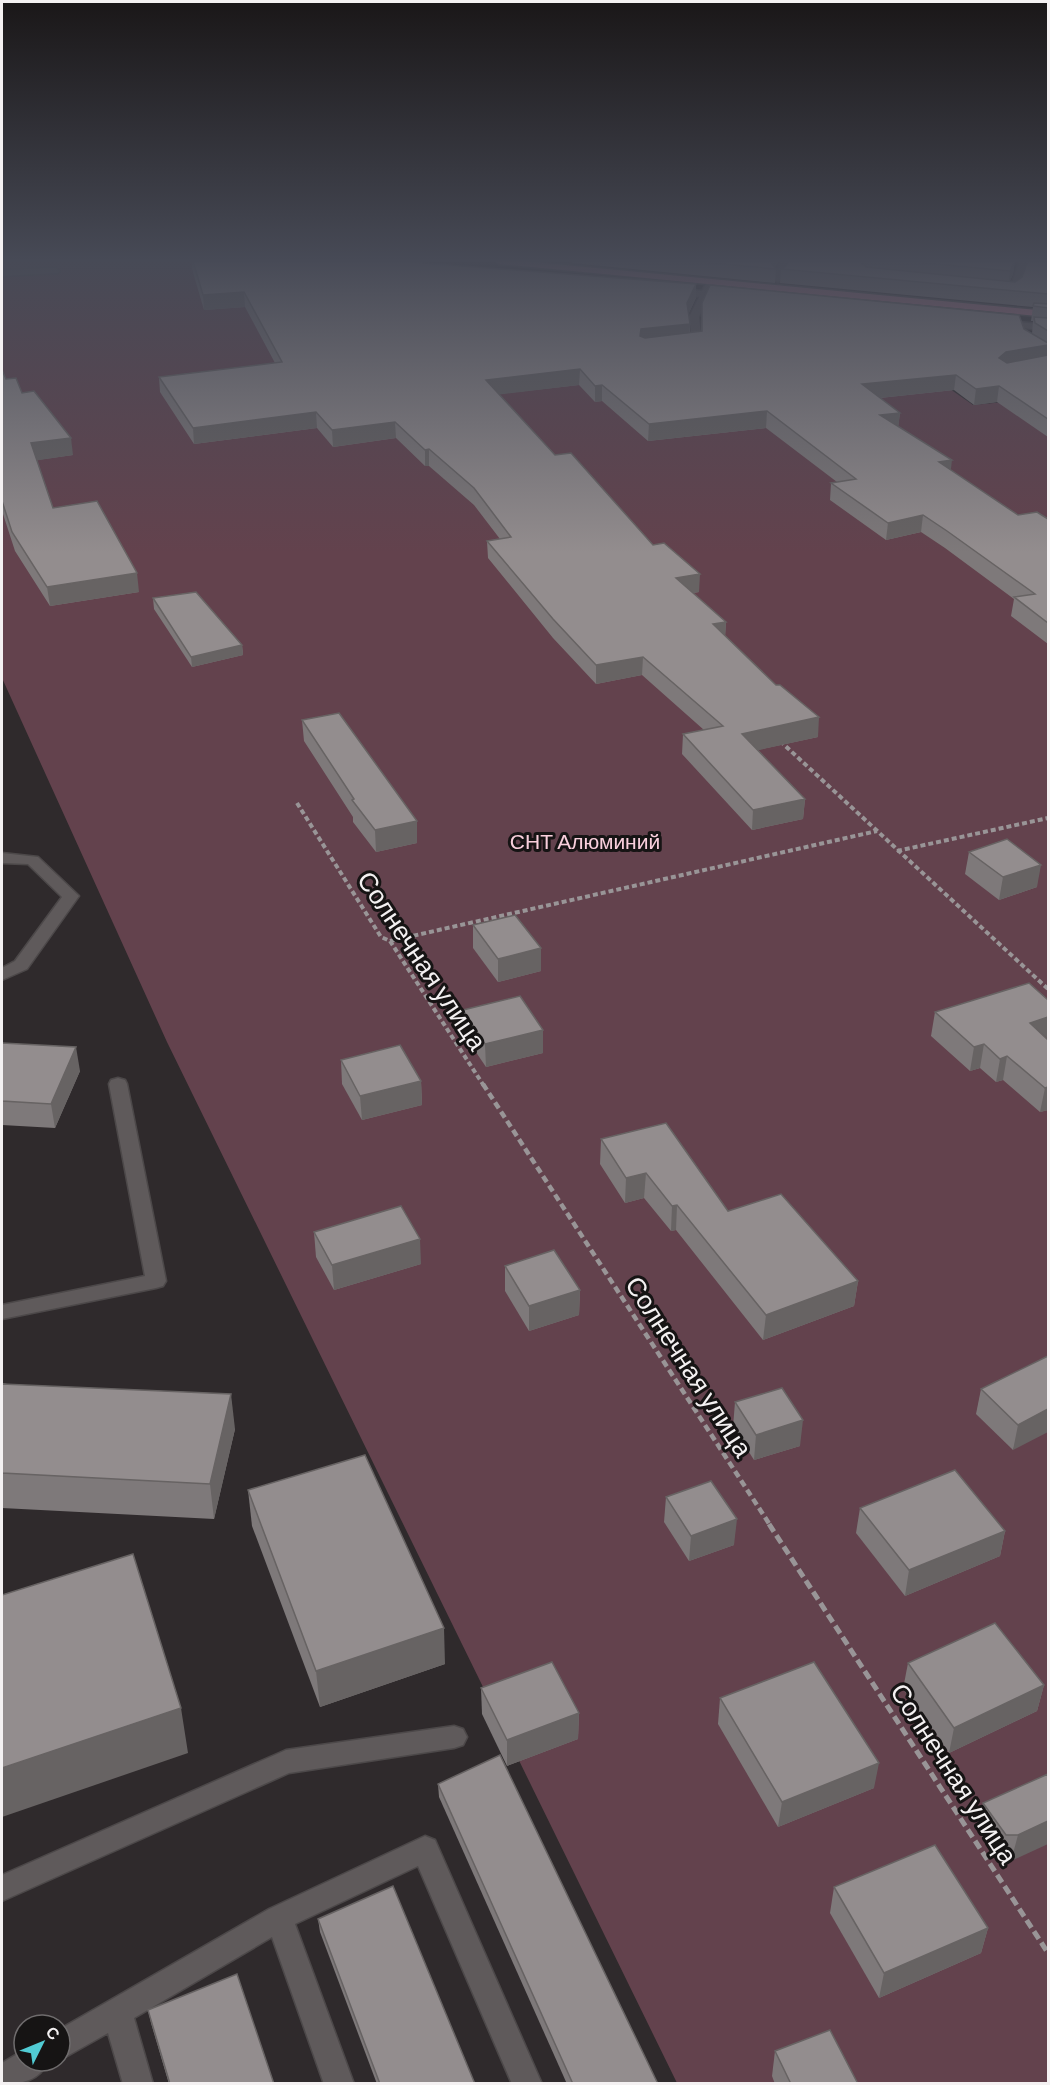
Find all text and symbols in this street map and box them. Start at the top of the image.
park label: СНТ Алюминий [510,828,660,853]
street label: Солнечная улица [352,865,495,1056]
street label: Солнечная улица [620,1270,760,1462]
street label: Солнечная улица [885,1677,1025,1869]
north arrow [12,2013,72,2073]
text: С [42,2022,65,2043]

